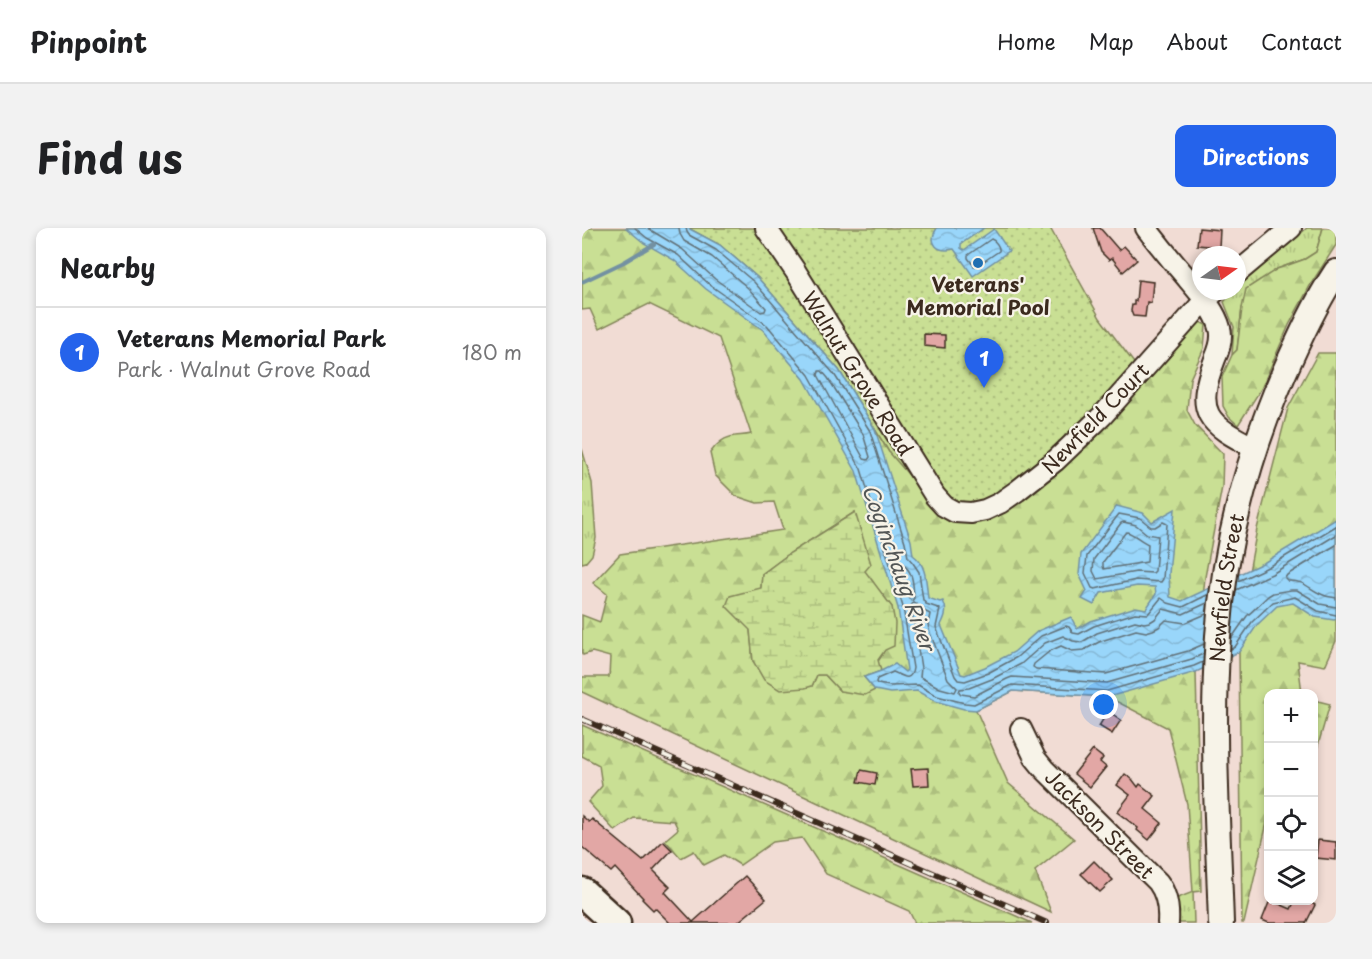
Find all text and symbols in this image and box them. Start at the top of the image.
text: Pinpoint [30,20,147,63]
text: Home [997,25,1056,57]
text: Map [1089,25,1134,57]
text: About [1167,25,1228,57]
text: Contact [1261,25,1342,57]
text: Find us [36,125,183,188]
button: Directions [1175,125,1336,187]
north arrow [1192,246,1246,300]
text: Nearby [60,248,155,287]
marker: Veterans' Memorial Pool [971,256,985,270]
place label: Veterans' Memorial Pool [906,269,1050,322]
street label: Walnut Grove Road [795,285,921,461]
text: Veterans Memorial Park [117,321,386,354]
text: 1 [75,337,84,367]
text: 180 m [462,337,522,367]
pin: 1 [964,338,1004,388]
text: Park · Walnut Grove Road [117,354,371,384]
street label: Newfield Court [1034,356,1156,480]
water label: Coginchaug River [855,479,946,657]
street label: Newfield Street [1201,510,1251,663]
map controls [1264,689,1318,905]
button: + [1264,689,1318,743]
your location [1089,690,1118,719]
button: − [1264,743,1318,797]
street label: Jackson Street [1038,762,1162,886]
button: locate [1264,797,1318,851]
button: layers [1264,851,1318,905]

